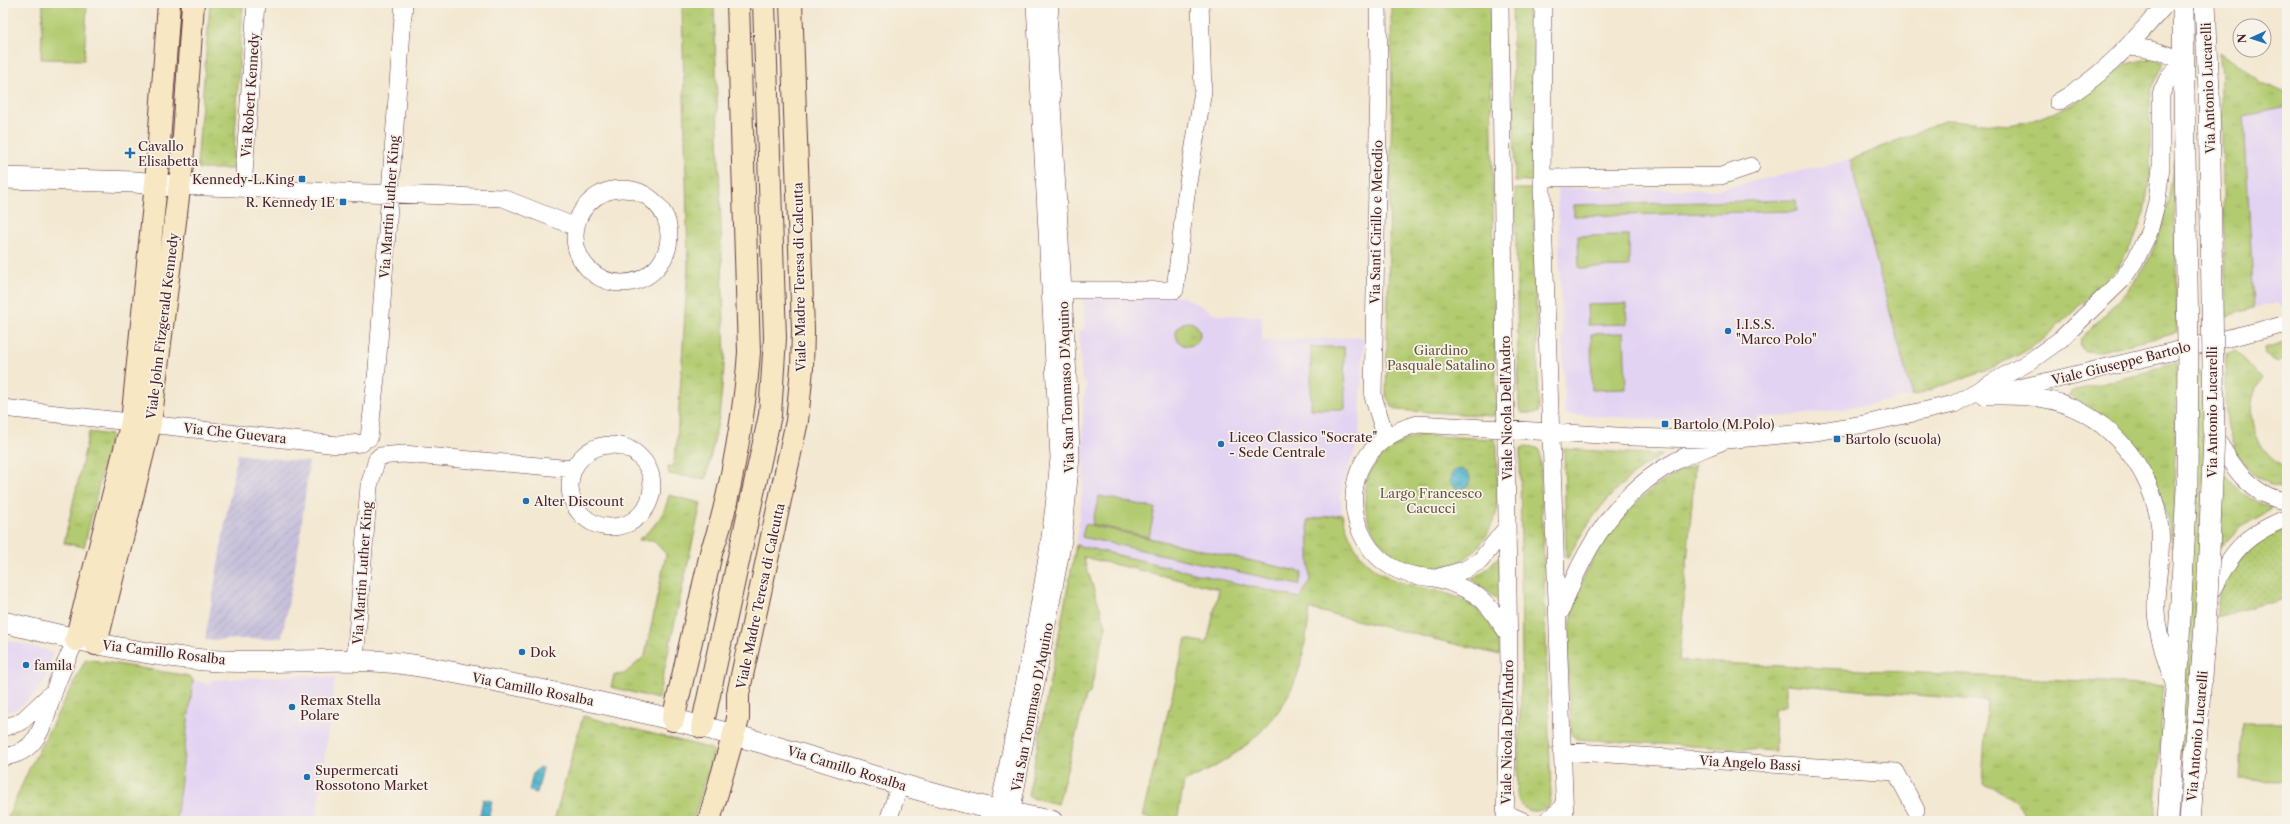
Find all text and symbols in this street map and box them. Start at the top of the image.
north arrow [2232,18,2272,58]
street label: Via Antonio Lucarelli [2198,22,2218,155]
street label: Via Robert Kennedy [238,31,262,159]
text: N [2235,33,2249,44]
street label: Via Martin Luther King [376,135,402,280]
place label: Cavallo Elisabetta [138,138,199,169]
street label: Via Santi Cirillo e Metodio [1367,140,1385,305]
marker: Cavallo Elisabetta [125,148,135,158]
place label: Kennedy-L.King [192,171,294,187]
marker: Kennedy-L.King [297,174,307,184]
street label: Viale Madre Teresa di Calcutta [789,182,809,373]
place label: R. Kennedy 1E [245,194,335,210]
marker: R. Kennedy 1E [338,197,348,207]
street label: Viale John Fitzgerald Kennedy [142,231,181,421]
street label: Via San Tommaso D'Aquino [1055,301,1077,474]
place label: I.I.S.S. "Marco Polo" [1736,316,1817,347]
marker: I.I.S.S. "Marco Polo" [1723,326,1733,336]
street label: Viale Nicola Dell'Andro [1497,335,1515,482]
street label: Viale Giuseppe Bartolo [2049,338,2192,388]
park label: Giardino Pasquale Satalino [1387,342,1495,373]
street label: Via Antonio Lucarelli [2204,346,2220,479]
place label: Bartolo (M.Polo) [1673,416,1774,432]
marker: Bartolo (M.Polo) [1660,419,1670,429]
street label: Via Che Guevara [182,420,288,446]
place label: Liceo Classico "Socrate" - Sede Centrale [1229,429,1378,460]
place label: Bartolo (scuola) [1845,431,1941,447]
marker: Bartolo (scuola) [1832,434,1842,444]
marker: Liceo Classico "Socrate" - Sede Centrale [1216,439,1226,449]
park label: Largo Francesco Cacucci [1380,485,1482,516]
place label: Alter Discount [533,493,624,509]
marker: Alter Discount [521,496,531,506]
street label: Via Martin Luther King [349,501,375,646]
street label: Viale Madre Teresa di Calcutta [732,502,788,691]
street label: Via San Tommaso D'Aquino [1008,621,1056,794]
street label: Via Camillo Rosalba [100,636,227,668]
place label: Dok [530,644,557,660]
marker: Dok [517,647,527,657]
place label: famila [34,657,72,673]
street label: Viale Nicola Dell'Andro [1498,659,1516,806]
marker: famila [21,660,31,670]
street label: Via Camillo Rosalba [470,669,596,709]
street label: Via Antonio Lucarelli [2183,670,2211,803]
place label: Remax Stella Polare [300,692,381,723]
marker: Remax Stella Polare [287,702,297,712]
street label: Via Camillo Rosalba [784,742,909,794]
street label: Via Angelo Bassi [1698,752,1801,774]
place label: Supermercati Rossotono Market [315,762,428,793]
marker: Supermercati Rossotono Market [302,772,312,782]

